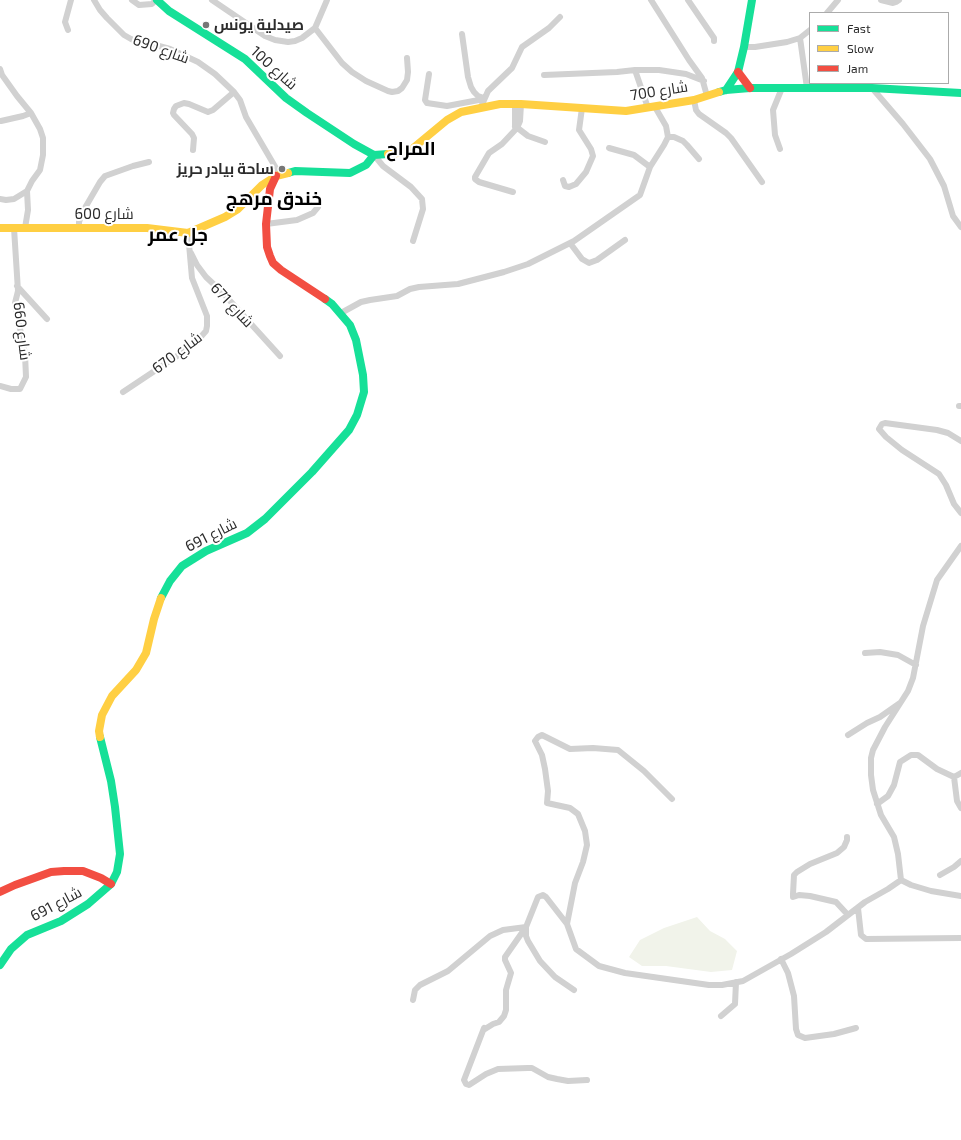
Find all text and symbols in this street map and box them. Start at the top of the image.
legend [809,12,949,84]
place label: صيدلية يونس [214,16,304,34]
marker: صيدلية يونس [201,20,211,30]
text: Fast [847,21,870,35]
street label: شارع 690 [130,31,192,67]
text: Slow [847,41,874,55]
street label: شارع 100 [247,42,301,94]
text: Jam [847,61,868,75]
street label: شارع 700 [629,78,689,104]
district label: المراح [386,138,436,160]
place label: ساحة بيادر حريز [177,160,274,178]
marker: ساحة بيادر حريز [277,164,287,174]
district label: خندق مرهج [226,188,322,210]
street label: شارع 600 [74,205,134,223]
district label: جل عمر [148,224,208,246]
street label: شارع 671 [207,279,257,331]
street label: شارع 660 [9,301,35,361]
street label: شارع 670 [149,328,205,378]
street label: شارع 691 [182,514,240,556]
street label: شارع 691 [27,883,85,925]

